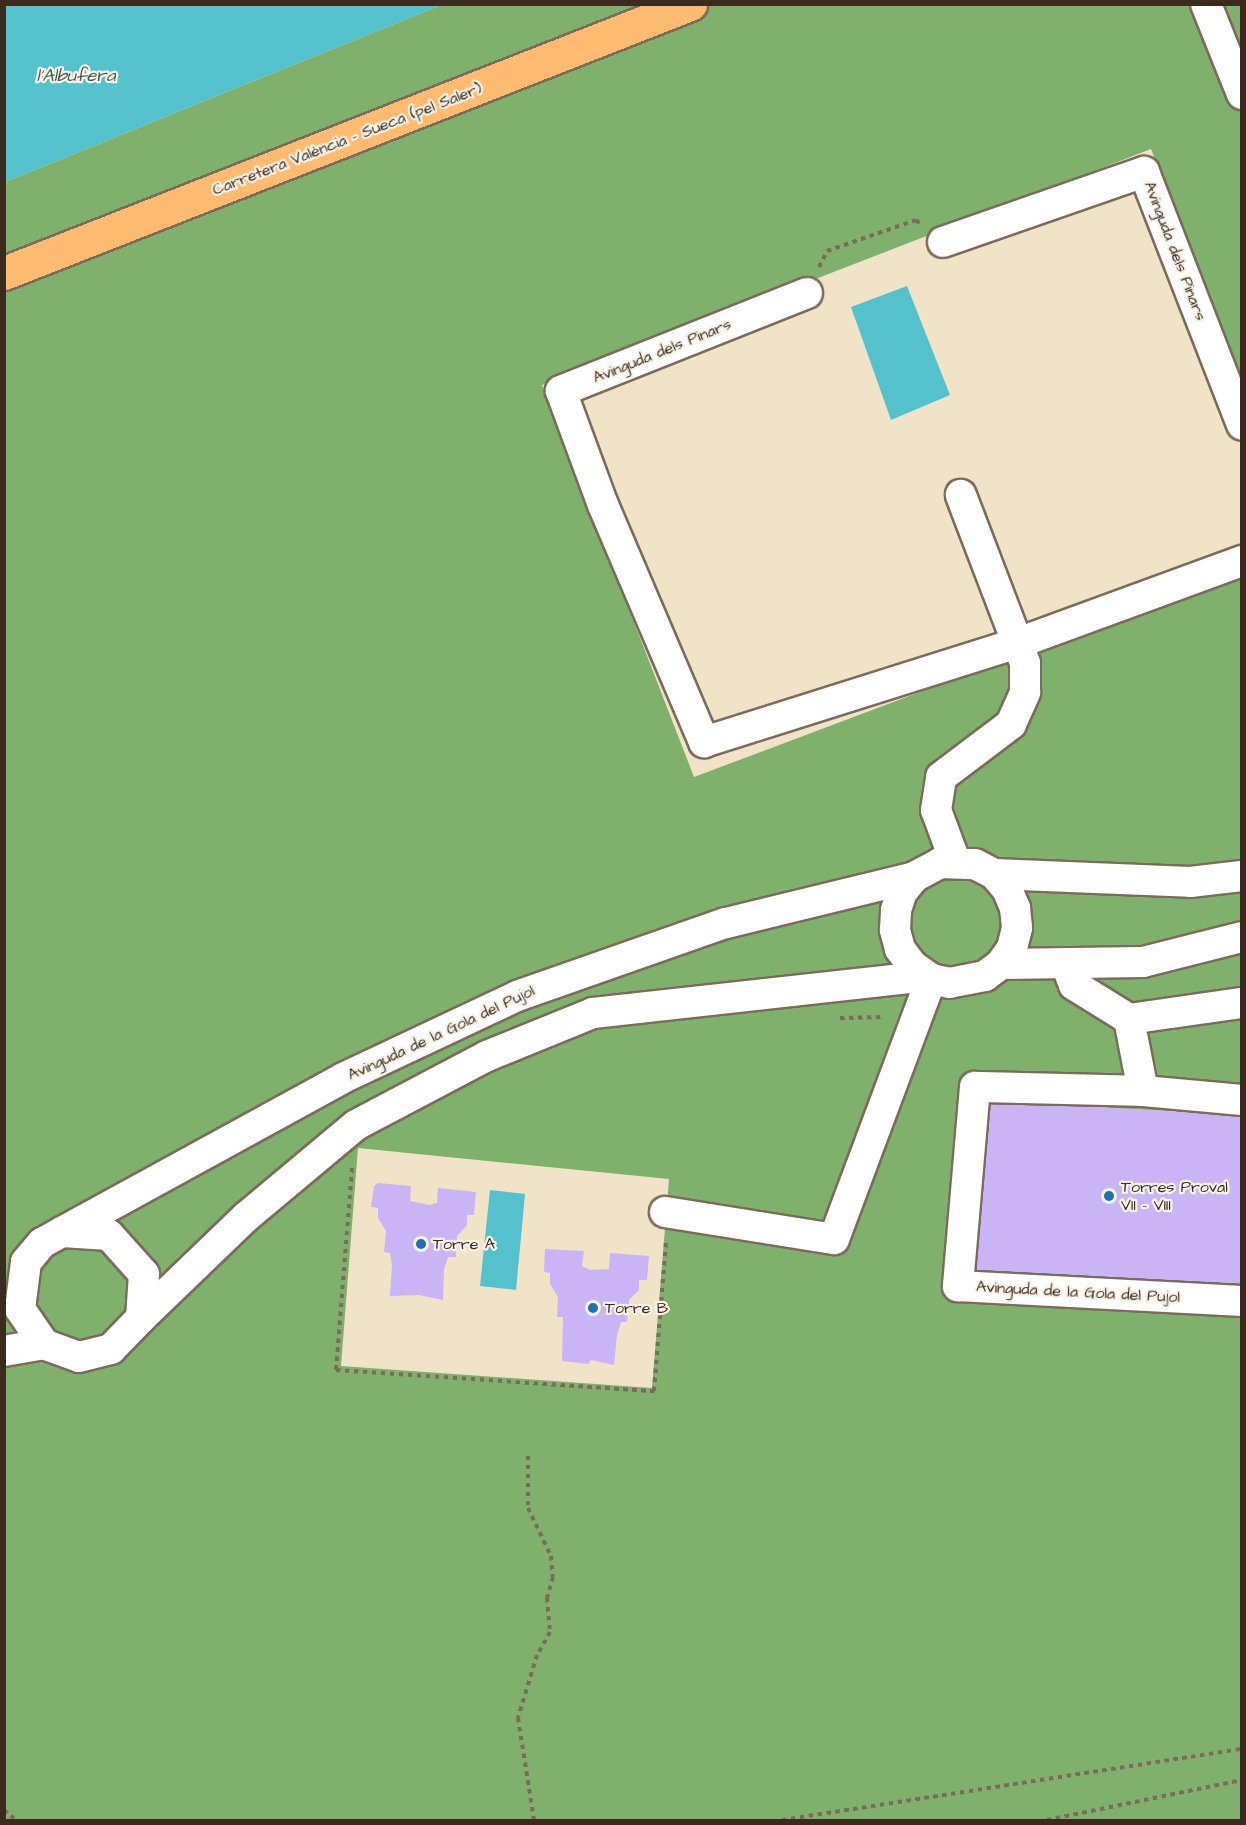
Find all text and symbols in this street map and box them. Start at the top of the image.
water label: l'Albufera [37,65,115,87]
street label: Carretera València - Sueca (pel Saler) [210,79,484,199]
street label: Avinguda dels Pinars [1140,179,1210,323]
street label: Avinguda dels Pinars [590,314,734,388]
street label: Avinguda de la Gola del Pujol [344,981,538,1085]
place label: Torres Proval VII - VIII [1121,1177,1228,1215]
marker: Torres Proval VII - VIII [1102,1189,1116,1203]
place label: Torre A [433,1234,495,1254]
marker: Torre A [414,1237,428,1251]
street label: Avinguda de la Gola del Pujol [976,1277,1180,1307]
place label: Torre B [605,1298,668,1318]
marker: Torre B [586,1301,600,1315]

